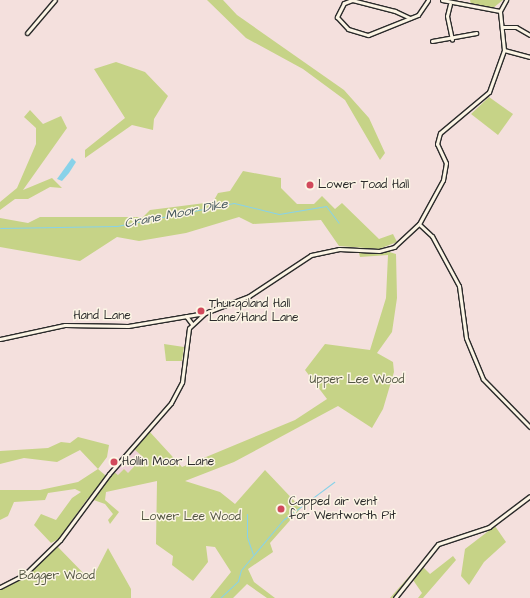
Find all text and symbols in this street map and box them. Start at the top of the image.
place label: Lower Toad Hall [318,178,409,192]
marker: Lower Toad Hall [305,180,315,190]
water label: Crane Moor Dike [123,196,229,232]
place label: Thurgoland Hall Lane/Hand Lane [209,297,299,325]
marker: Thurgoland Hall Lane/Hand Lane [196,306,206,316]
street label: Hand Lane [73,309,131,323]
park label: Upper Lee Wood [309,373,405,387]
place label: Hollin Moor Lane [122,455,214,469]
marker: Hollin Moor Lane [109,457,119,467]
place label: Capped air vent for Wentworth Pit [289,495,396,523]
marker: Capped air vent for Wentworth Pit [276,504,286,514]
park label: Lower Lee Wood [141,510,241,524]
park label: Bagger Wood [19,569,95,583]

